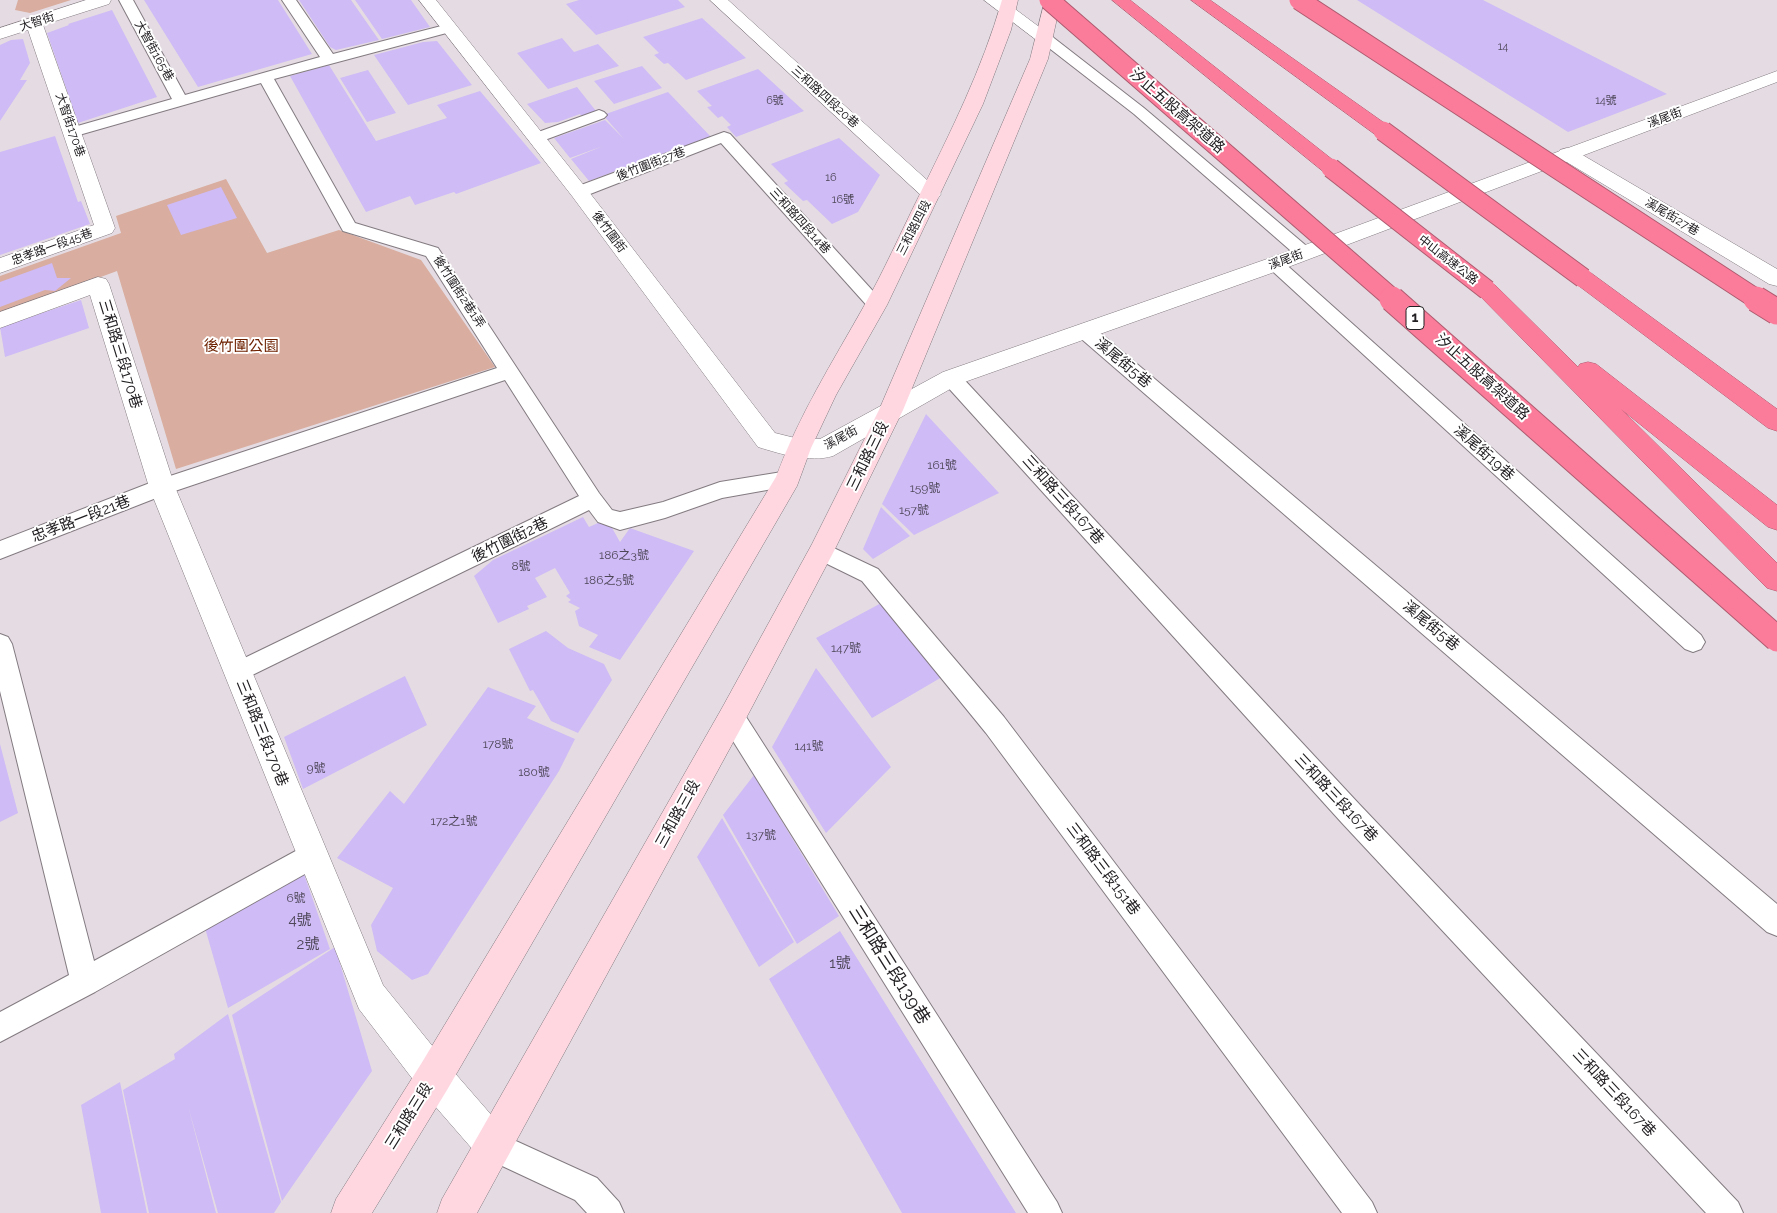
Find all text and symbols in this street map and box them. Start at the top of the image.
street label: 大智街 [18,10,56,34]
street label: 大智街165巷 [131,18,177,84]
house number: 14 [1498,40,1508,54]
street label: 三和路四段20巷 [788,63,862,131]
street label: 汐止五股高架道路 [1126,65,1228,157]
street label: 大智街170巷 [52,91,88,159]
house number: 6號 [766,94,784,108]
house number: 14號 [1595,94,1617,108]
street label: 溪尾街 [1646,105,1684,131]
street label: 後竹圍街27巷 [614,144,688,184]
house number: 16 [825,171,837,185]
street label: 三和路四段14巷 [767,185,833,257]
house number: 16號 [832,193,854,207]
street label: 溪尾街27巷 [1642,195,1702,239]
street label: 三和路四段 [894,198,934,258]
street label: 後竹圍街 [589,208,629,256]
street label: 忠孝路一段45巷 [10,226,94,268]
street label: 中山高速公路 [1415,232,1481,288]
street label: 溪尾街 [1267,247,1305,273]
street label: 後竹圍街2巷1弄 [430,253,488,331]
street label: 三和路三段170巷 [95,297,145,411]
road number: 1 [1406,306,1424,330]
street label: 汐止五股高架道路 [1431,330,1533,424]
street label: 溪尾街5巷 [1091,334,1155,392]
park label: 後竹圍公園 [204,337,278,355]
street label: 三和路三段 [843,418,893,494]
street label: 溪尾街19巷 [1450,421,1518,485]
street label: 溪尾街 [822,423,860,453]
street label: 三和路三段167巷 [1018,452,1108,548]
house number: 161號 [927,458,957,472]
house number: 159號 [910,481,940,495]
street label: 忠孝路一段21巷 [29,492,133,546]
house number: 157號 [899,503,929,517]
street label: 後竹圍街2巷 [469,514,551,566]
house number: 186之3號 [599,548,649,562]
house number: 8號 [511,559,531,573]
house number: 186之5號 [584,573,634,587]
street label: 溪尾街5巷 [1399,597,1463,655]
house number: 147號 [831,641,861,655]
street label: 三和路三段170巷 [232,677,292,789]
house number: 178號 [483,737,513,751]
house number: 141號 [795,739,823,753]
street label: 三和路三段167巷 [1291,750,1381,846]
house number: 9號 [306,761,326,775]
house number: 180號 [518,765,550,779]
street label: 三和路三段 [652,777,704,851]
house number: 172之1號 [431,814,477,828]
street label: 三和路三段151巷 [1062,819,1144,919]
house number: 137號 [746,828,776,842]
house number: 6號 [286,891,306,905]
street label: 三和路三段139巷 [844,902,934,1028]
house number: 4號 [288,911,312,929]
house number: 2號 [297,935,319,953]
house number: 1號 [829,954,851,972]
street label: 三和路三段167巷 [1569,1045,1659,1141]
street label: 三和路三段 [381,1079,437,1153]

